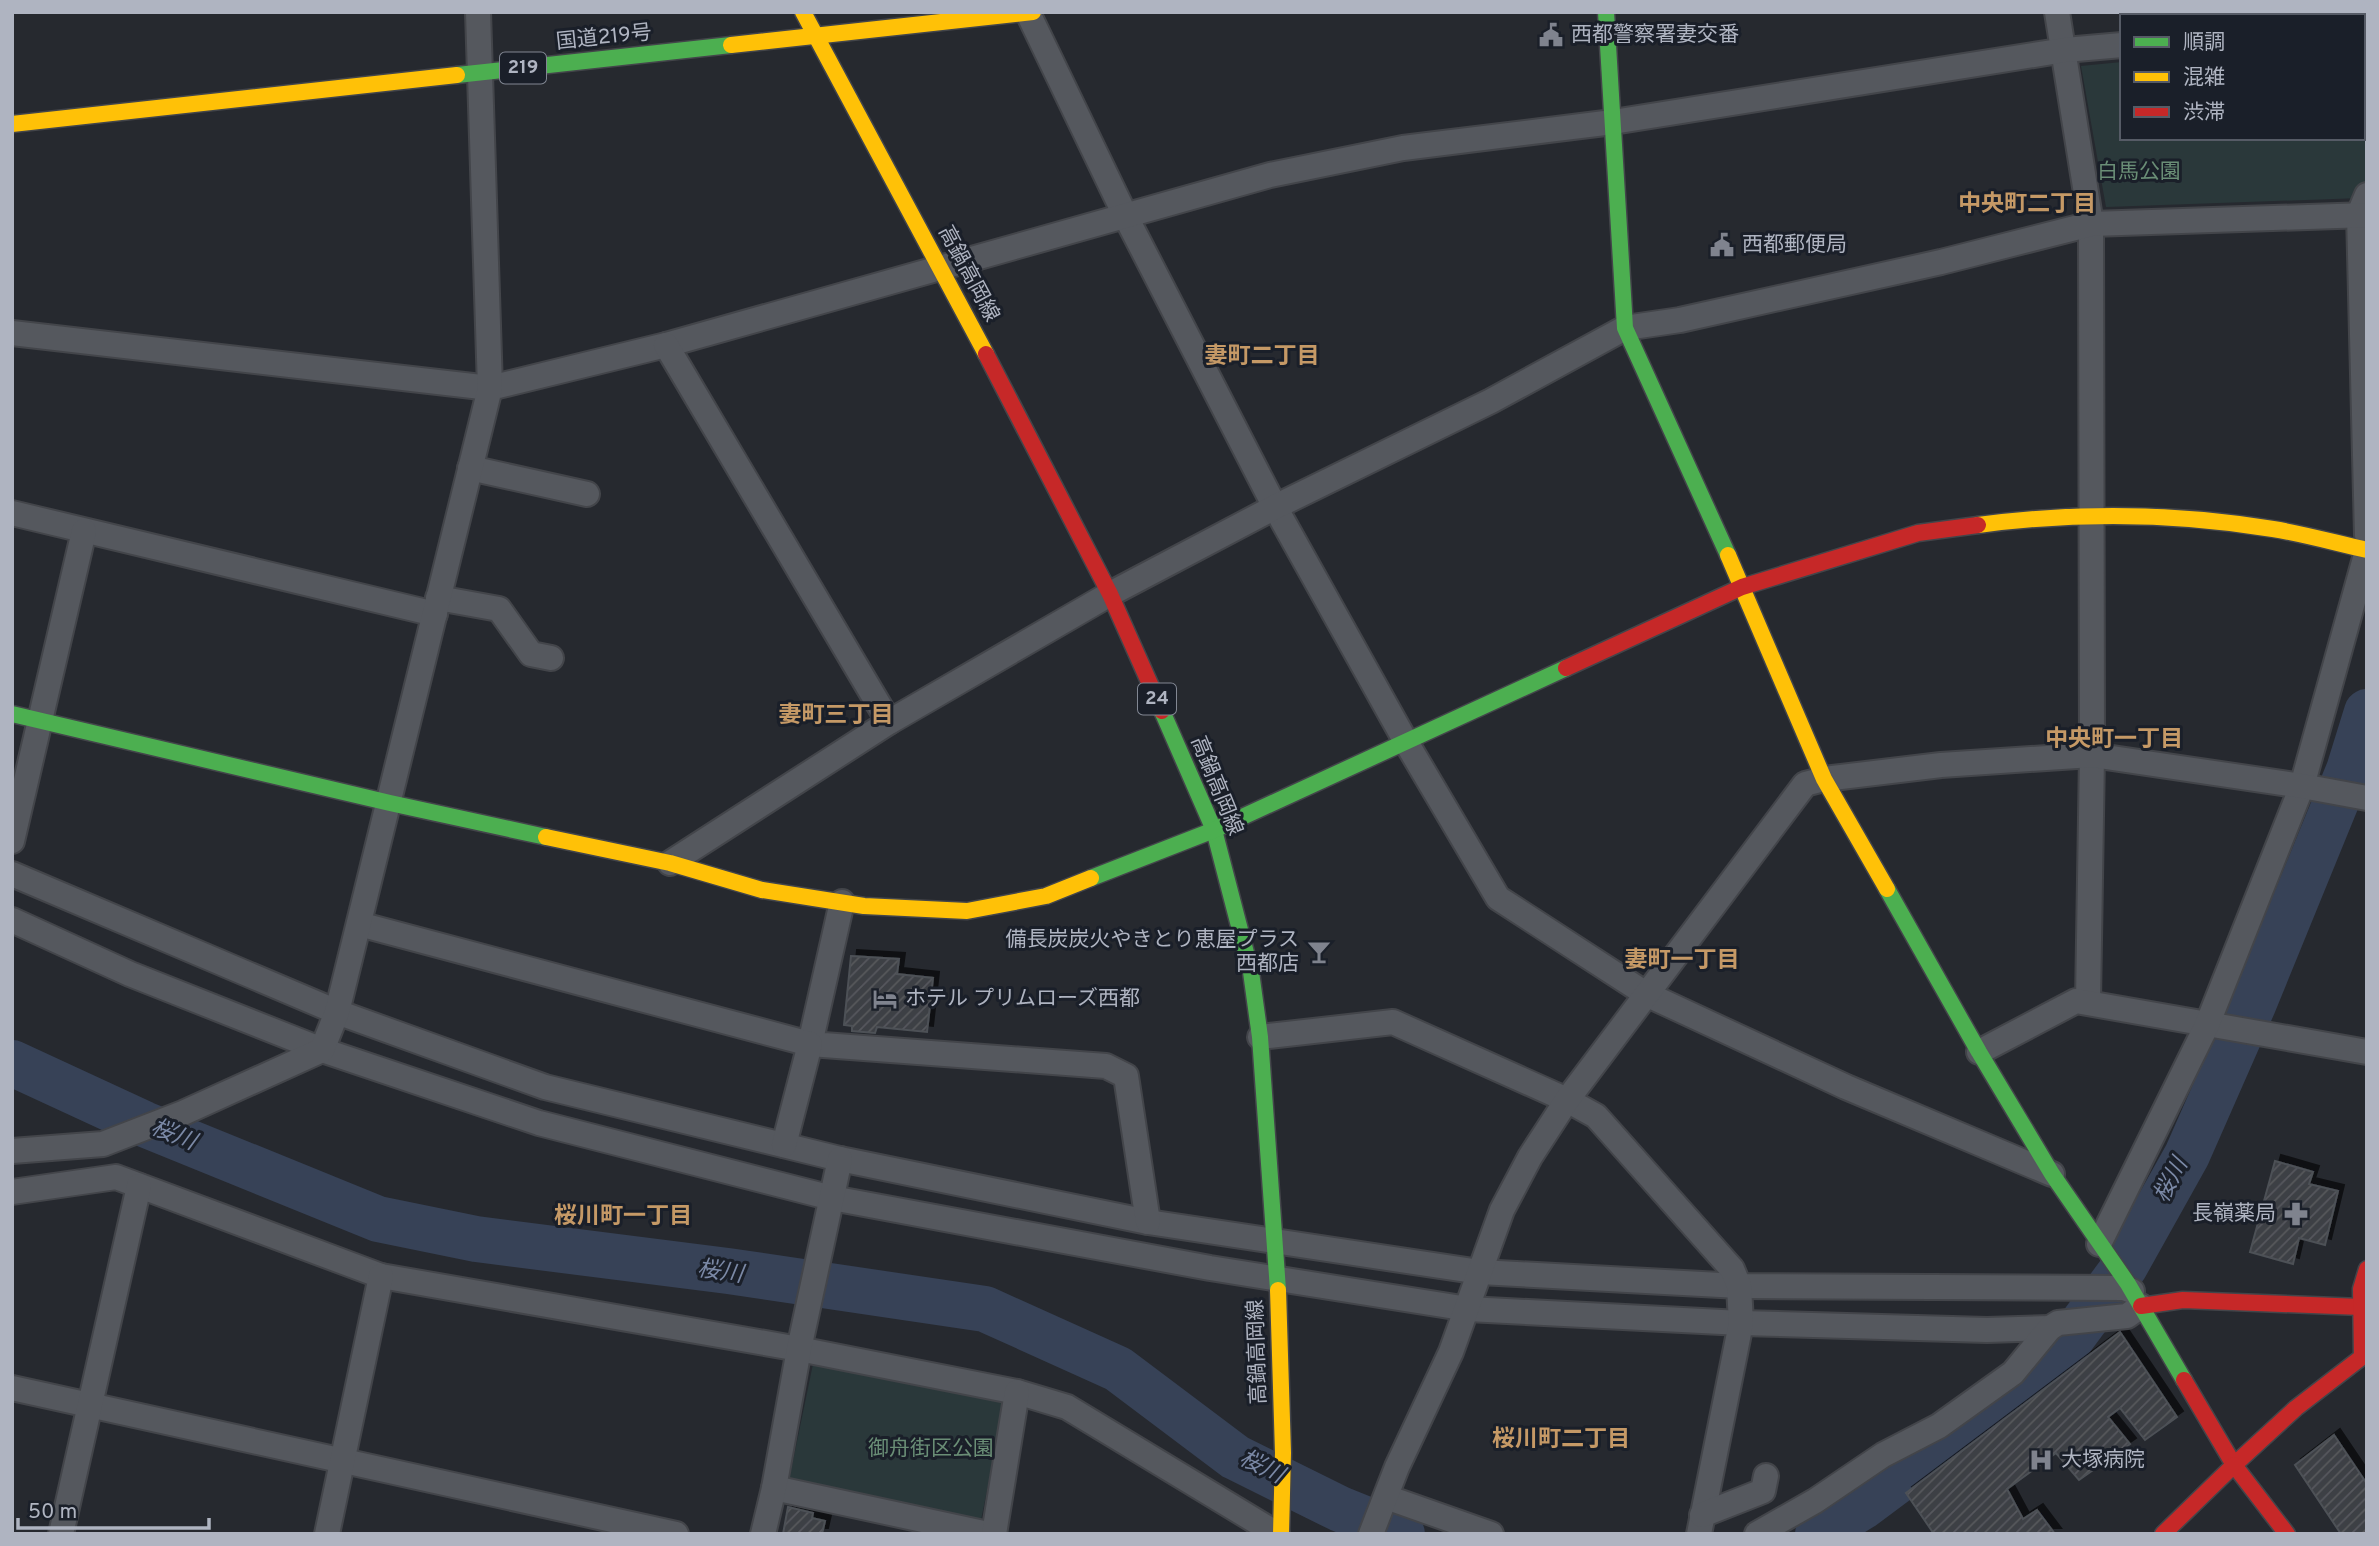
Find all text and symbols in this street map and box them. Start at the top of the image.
legend [2120,14,2365,140]
street label: 国道219号 [555,20,653,56]
public building icon: 西都警察署妻交番 [1537,21,1565,49]
place label: 西都警察署妻交番 [1571,22,1739,49]
text: 順調 [2183,30,2225,57]
road number: 219 [500,52,546,83]
text: 混雑 [2183,65,2225,92]
text: 渋滞 [2183,100,2225,127]
park label: 白馬公園 [2097,159,2181,186]
district label: 中央町二丁目 [1958,191,2096,220]
street label: 高鍋高岡線 [931,221,1005,327]
public building icon: 西都郵便局 [1708,231,1736,259]
place label: 西都郵便局 [1742,232,1847,259]
district label: 妻町二丁目 [1205,343,1320,372]
road number: 24 [1138,684,1176,714]
district label: 妻町三丁目 [779,702,894,731]
district label: 中央町一丁目 [2045,726,2183,755]
street label: 高鍋高岡線 [1184,732,1248,840]
place label: 備長炭炭火やきとり恵屋プラス 西都店 [1005,927,1299,978]
bar icon: 備長炭炭火やきとり恵屋プラス 西都店 [1305,938,1333,966]
district label: 妻町一丁目 [1625,947,1740,976]
hotel icon: ホテル プリムローズ西都 [871,985,899,1013]
place label: ホテル プリムローズ西都 [905,986,1140,1013]
water label: 桜川 [146,1114,203,1159]
water label: 桜川 [2148,1151,2197,1208]
pharmacy icon: 長嶺薬局 [2282,1200,2310,1228]
place label: 長嶺薬局 [2192,1201,2276,1228]
district label: 桜川町一丁目 [554,1203,692,1232]
water label: 桜川 [695,1255,748,1291]
street label: 高鍋高岡線 [1243,1299,1273,1405]
district label: 桜川町二丁目 [1492,1426,1630,1455]
park label: 御舟街区公園 [868,1436,994,1463]
water label: 桜川 [1234,1445,1291,1492]
hospital icon: 大塚病院 [2027,1446,2055,1474]
place label: 大塚病院 [2061,1447,2145,1474]
scale bar [18,1486,208,1530]
text: 50 m [28,1499,77,1526]

